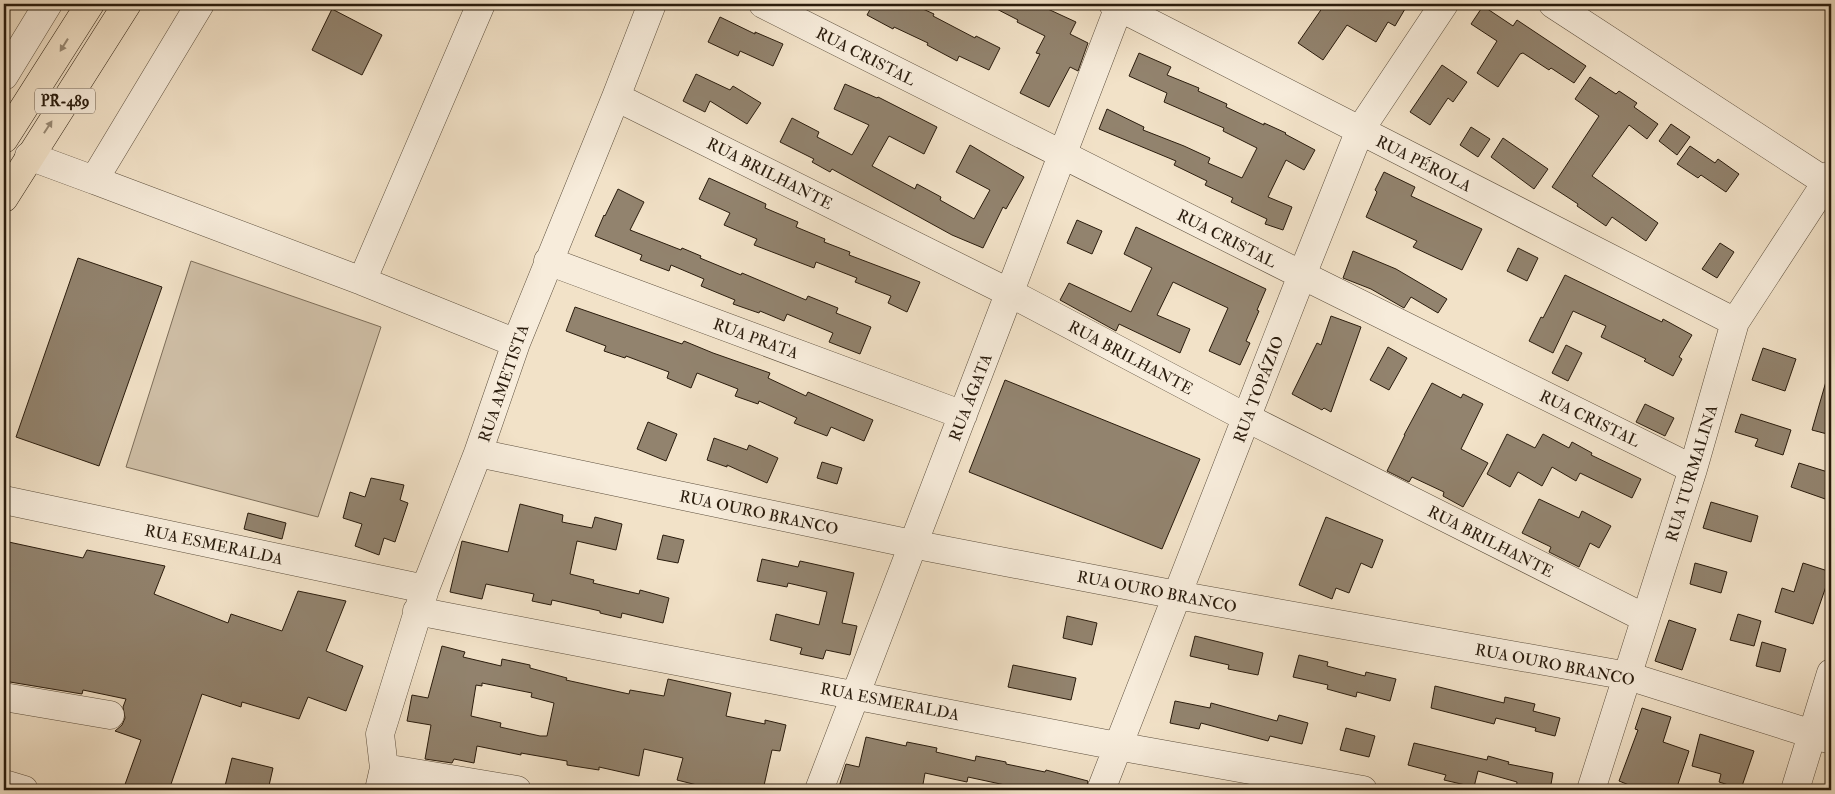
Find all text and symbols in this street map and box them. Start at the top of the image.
street label: RUA CRISTAL [812,23,919,91]
one-way arrow [59,38,68,51]
road number: PR-489 [35,88,95,114]
one-way arrow [43,121,53,134]
street label: RUA PÉROLA [1372,130,1475,197]
street label: RUA BRILHANTE [703,134,836,214]
street label: RUA CRISTAL [1173,205,1280,273]
street label: RUA PRATA [710,314,801,364]
street label: RUA BRILHANTE [1065,317,1196,399]
street label: RUA AMETISTA [474,322,533,445]
street label: RUA TOPÁZIO [1228,333,1288,446]
street label: RUA ÁGATA [944,350,997,444]
street label: RUA CRISTAL [1536,386,1643,452]
street label: RUA TURMALINA [1662,402,1722,544]
street label: RUA OURO BRANCO [677,486,840,540]
street label: RUA BRILHANTE [1424,502,1557,582]
street label: RUA ESMERALDA [143,521,285,569]
street label: RUA OURO BRANCO [1075,567,1238,617]
street label: RUA OURO BRANCO [1473,640,1636,690]
street label: RUA ESMERALDA [819,679,961,725]

